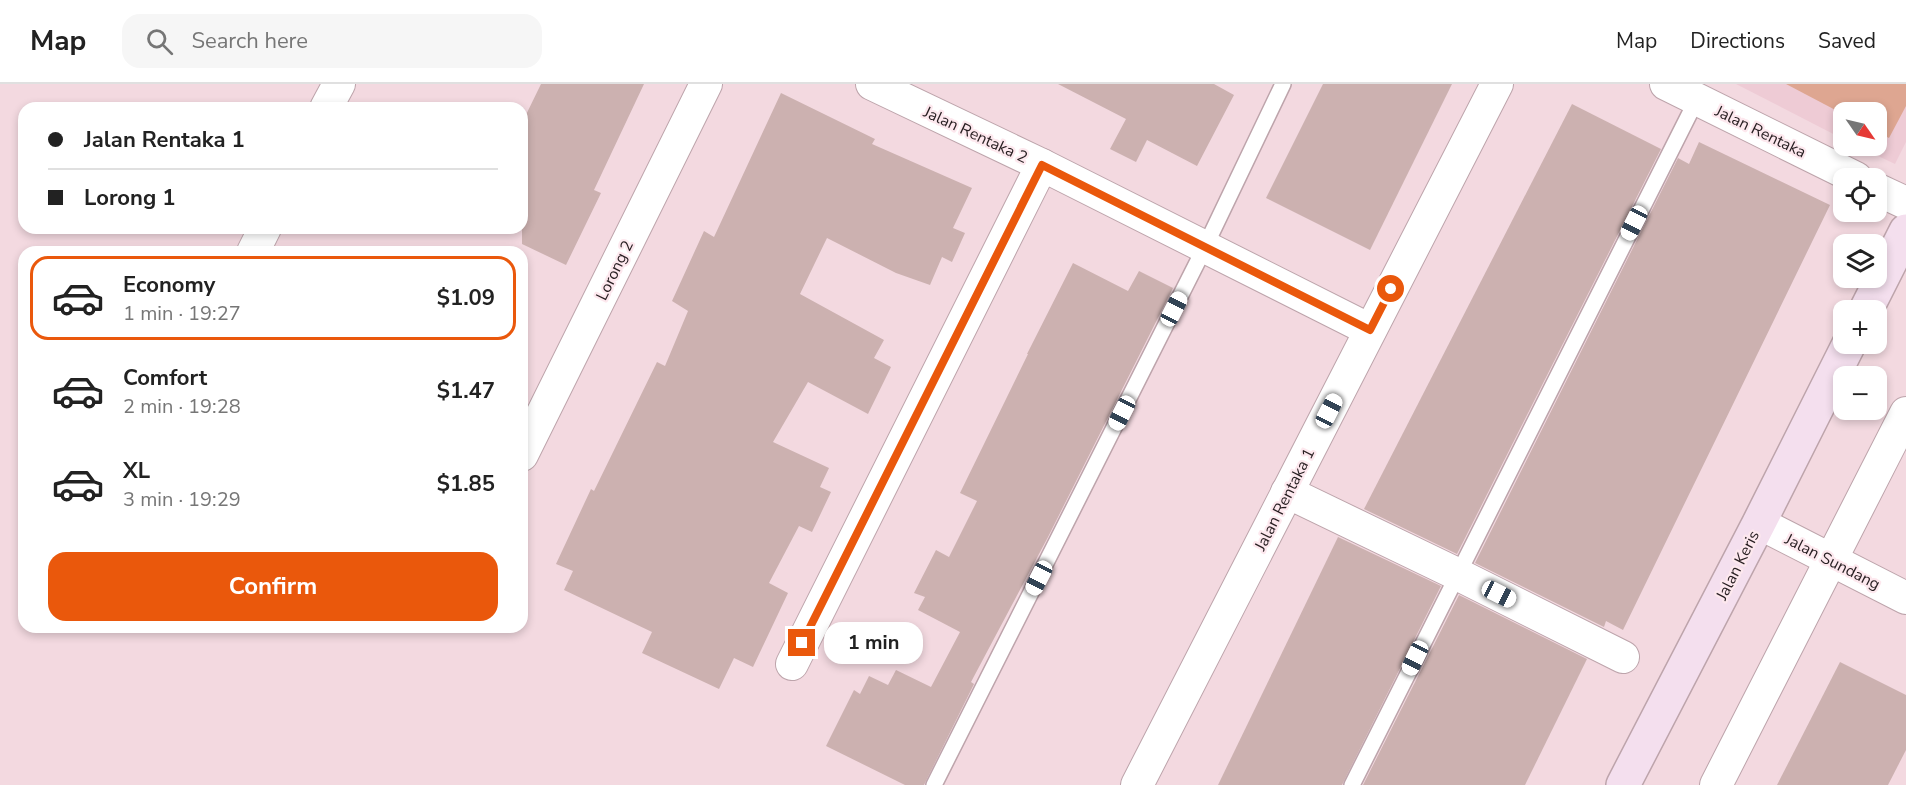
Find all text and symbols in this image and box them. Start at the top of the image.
search box [122,14,542,68]
text: Map [30,22,86,60]
icon: search [143,25,176,58]
text: Search here [191,26,308,56]
text: Map [1616,27,1657,55]
text: Directions [1690,27,1785,55]
text: Saved [1818,27,1876,55]
street label: Jalan Rentaka [1710,100,1810,163]
street label: Jalan Rentaka 2 [919,101,1031,169]
north arrow [1833,102,1887,156]
map controls [1833,102,1887,420]
text: Jalan Rentaka 1 [84,125,245,155]
button: locate [1833,168,1887,222]
text: Lorong 1 [84,183,175,213]
car [1618,203,1650,243]
button: layers [1833,234,1887,288]
street label: Lorong 2 [591,237,639,304]
text: Economy [123,270,215,300]
icon: car [51,271,105,325]
route start [1377,275,1404,302]
text: $1.09 [437,283,495,313]
car [1158,289,1190,329]
text: 1 min · 19:27 [123,300,241,327]
button: + [1833,300,1887,354]
text: Comfort [123,363,207,393]
icon: car [51,364,105,418]
button: − [1833,366,1887,420]
text: $1.47 [437,376,495,406]
car [1313,391,1345,431]
text: 2 min · 19:28 [123,393,241,420]
car [1106,393,1138,433]
street label: Jalan Rentaka 1 [1249,444,1320,555]
text: XL [123,456,150,486]
icon: car [51,457,105,511]
text: $1.85 [437,469,495,499]
text: 3 min · 19:29 [123,486,241,513]
street label: Jalan Keris [1710,527,1765,605]
street label: Jalan Sundang [1780,528,1884,595]
button: Confirm [48,552,498,621]
car [1023,558,1055,598]
car [1479,578,1519,610]
callout: 1 min [823,622,922,664]
route end [788,629,815,656]
text: 1 min [848,629,899,656]
car [1399,638,1431,678]

